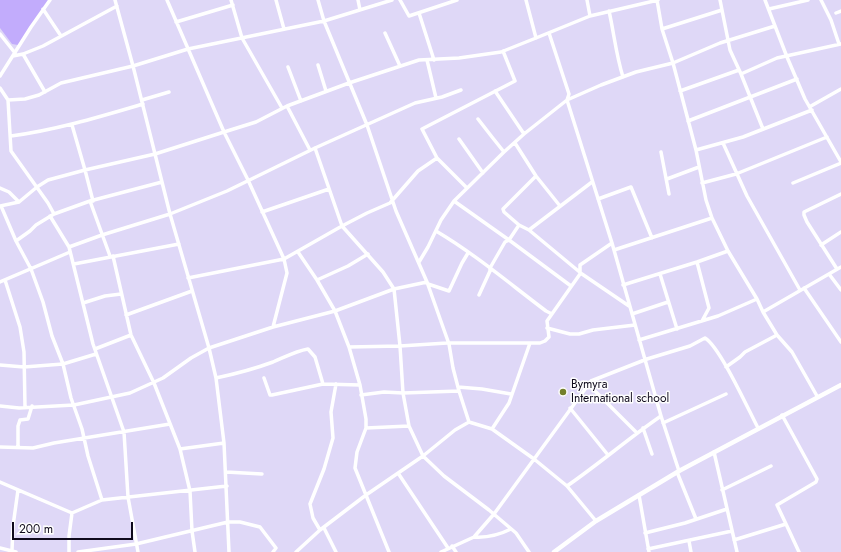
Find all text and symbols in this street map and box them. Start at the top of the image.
place label: Bymyra International school [571,378,669,406]
marker: Bymyra International school [558,387,568,397]
scale bar [14,514,135,540]
text: 200 m [19,520,53,538]

